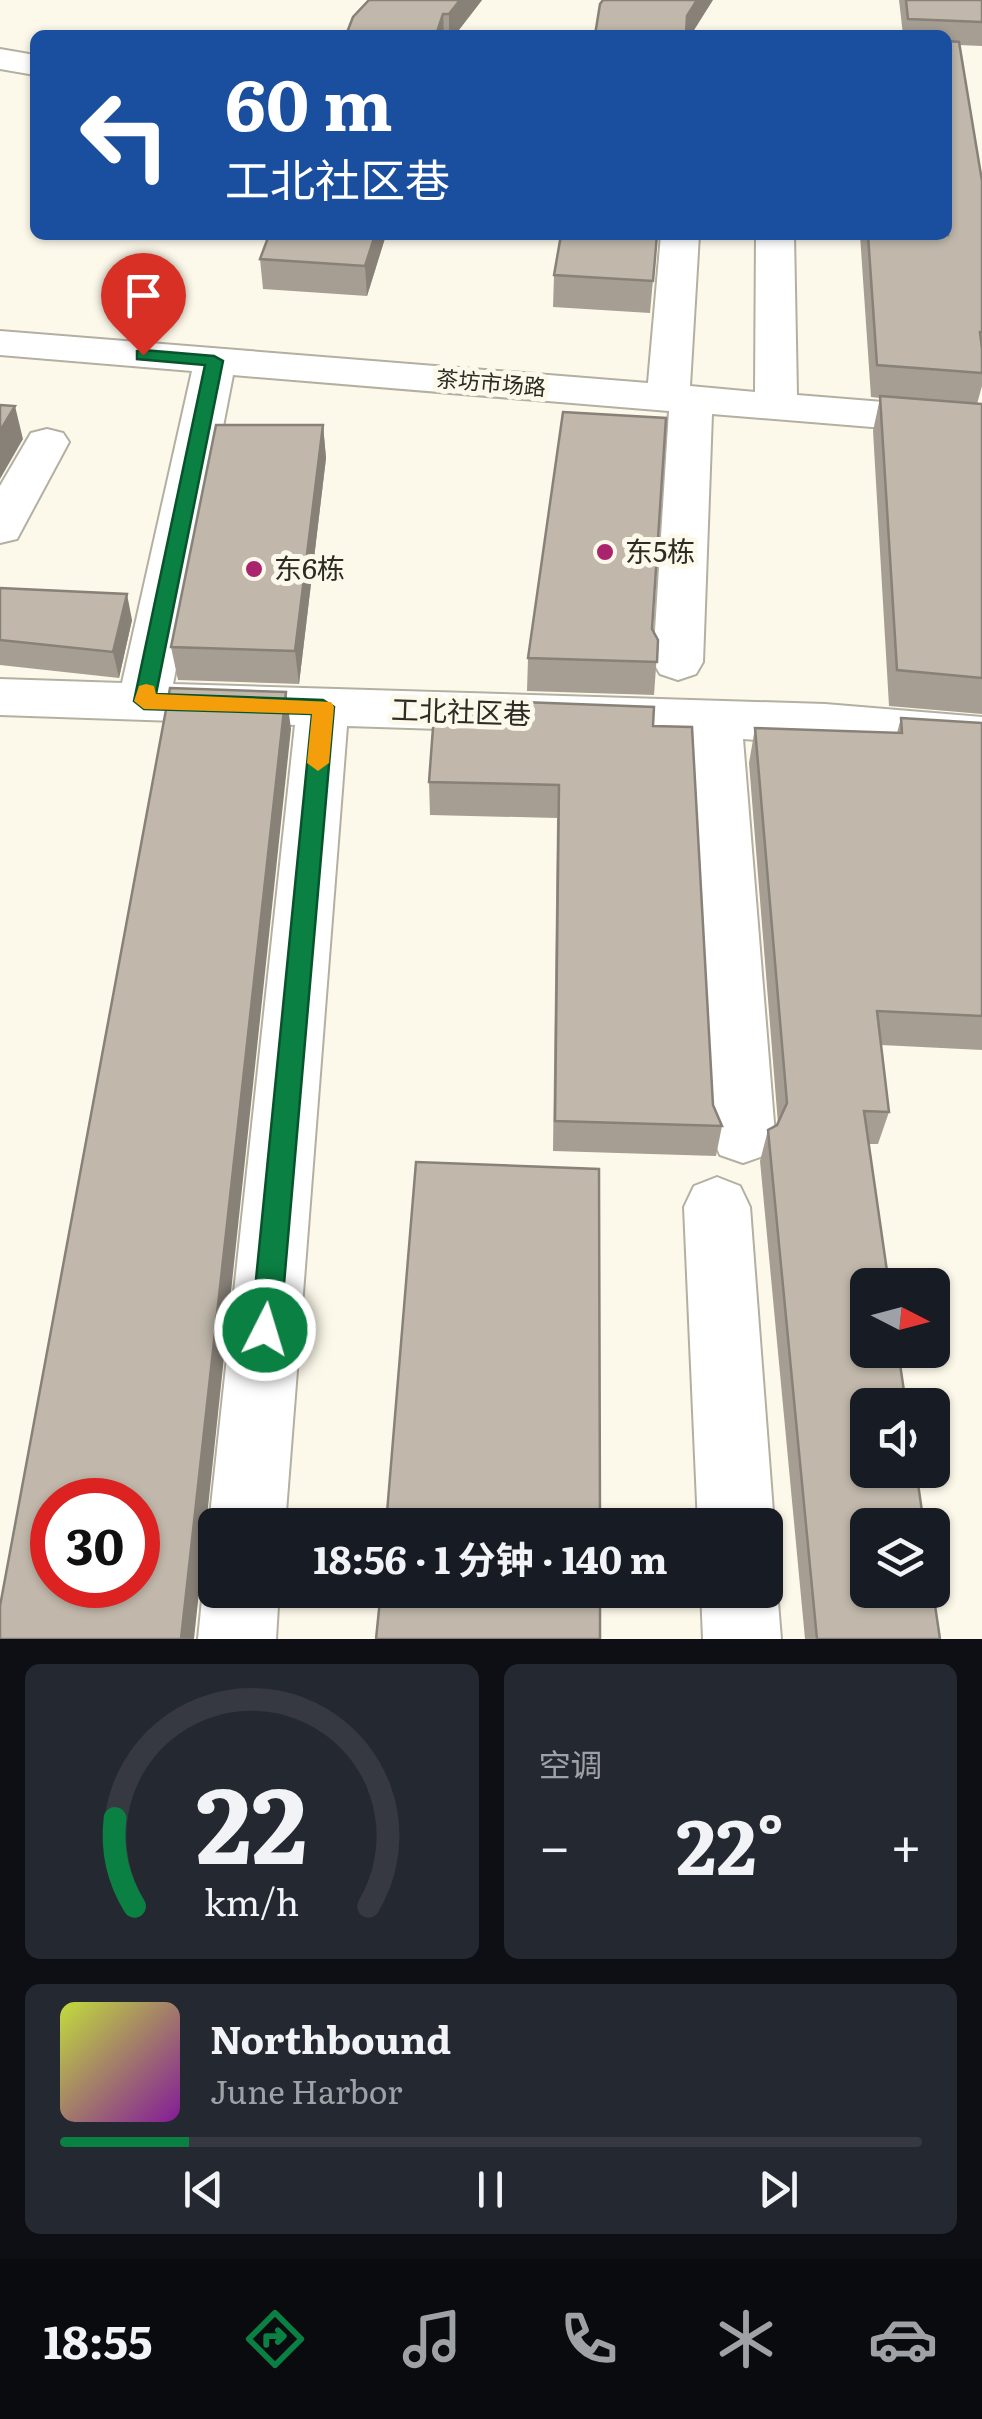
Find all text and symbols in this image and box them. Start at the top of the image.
text: 60 m [225,49,393,153]
icon: left [60,70,190,200]
text: 工北社区巷 [225,144,450,211]
pin [101,253,186,356]
icon: arrive [116,268,171,323]
street label: 茶坊市场路 [435,360,547,403]
place label: 东5栋 [625,529,695,571]
marker: 东5栋 [594,541,616,563]
place label: 东6栋 [274,546,345,588]
marker: 东6栋 [243,558,265,580]
street label: 工北社区巷 [390,687,532,733]
north arrow [850,1268,950,1368]
map controls [850,1268,950,1608]
position arrow [213,1278,317,1382]
button: sound [850,1388,950,1488]
speed limit sign: 30 [30,1478,160,1608]
button: layers [850,1508,950,1608]
text: 18:56 · 1 分钟 · 140 m [313,1529,668,1586]
text: 空调 [539,1739,603,1787]
text: 22 [196,1741,308,1896]
text: 22° [676,1787,784,1898]
text: − [539,1802,571,1884]
text: + [890,1802,922,1884]
text: km/h [204,1874,299,1927]
text: Northbound [210,2009,451,2066]
text: June Harbor [210,2066,402,2114]
icon: previous [176,2162,231,2217]
icon: pause [463,2162,518,2217]
icon: next [751,2162,806,2217]
icon: directions [240,2304,310,2374]
icon: music [397,2304,467,2374]
icon: phone [554,2304,624,2374]
icon: climate [711,2304,781,2374]
icon: car [868,2304,938,2374]
text: 18:55 [44,2306,152,2373]

